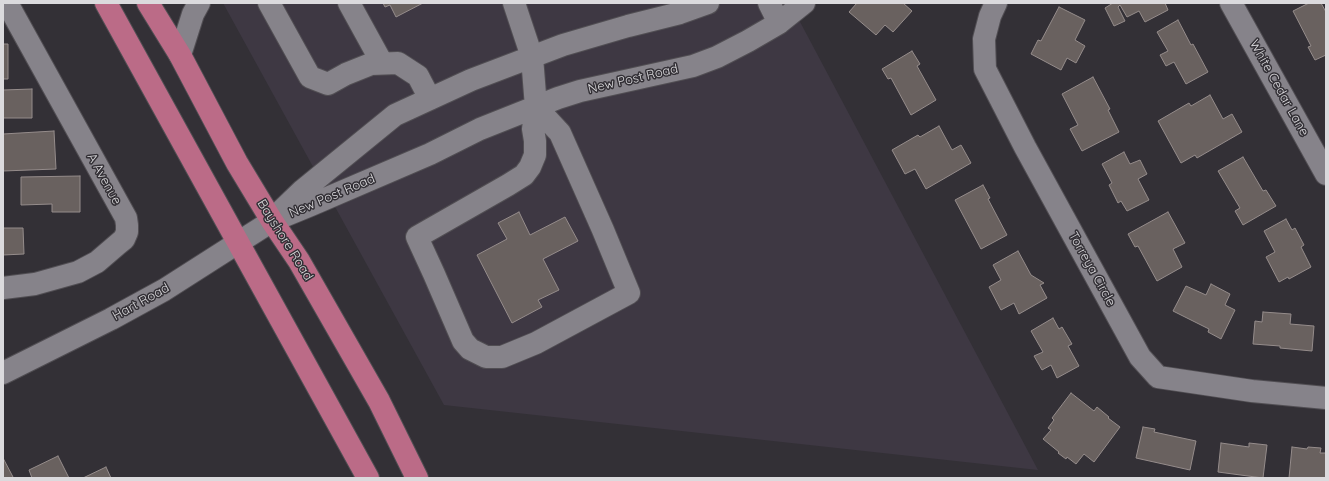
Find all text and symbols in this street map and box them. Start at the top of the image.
street label: White Cedar Lane [1246,37,1312,139]
street label: New Post Road [586,61,680,97]
street label: A Avenue [84,151,124,207]
street label: New Post Road [287,171,377,221]
street label: Bayshore Road [254,197,316,283]
street label: Torreya Circle [1065,229,1119,309]
street label: Hart Road [110,280,172,324]

